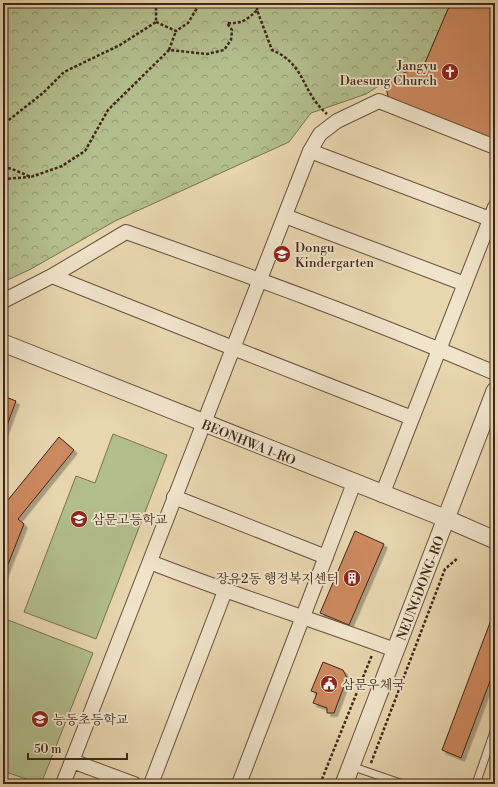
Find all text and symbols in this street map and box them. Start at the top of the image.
place label: Jangyu Daesung Church [340,58,438,89]
church icon: Jangyu Daesung Church [440,62,460,82]
place label: Dongu Kindergarten [295,240,374,271]
school or university icon: Dongu Kindergarten [272,244,292,264]
street label: BEONHWA 1-RO [198,416,298,469]
school or university icon: 삼문고등학교 [69,509,89,529]
place label: 삼문고등학교 [92,512,168,528]
street label: NEUNGDONG-RO [394,534,448,643]
building icon: 장유2동 행정복지센터 [342,568,362,588]
place label: 장유2동 행정복지센터 [216,571,339,587]
public building icon: 삼문우체국 [319,674,339,694]
place label: 삼문우체국 [342,677,405,693]
school or university icon: 능동초등학교 [30,709,50,729]
place label: 능동초등학교 [53,712,129,728]
scale bar [28,735,127,761]
text: 50 m [34,742,62,757]

